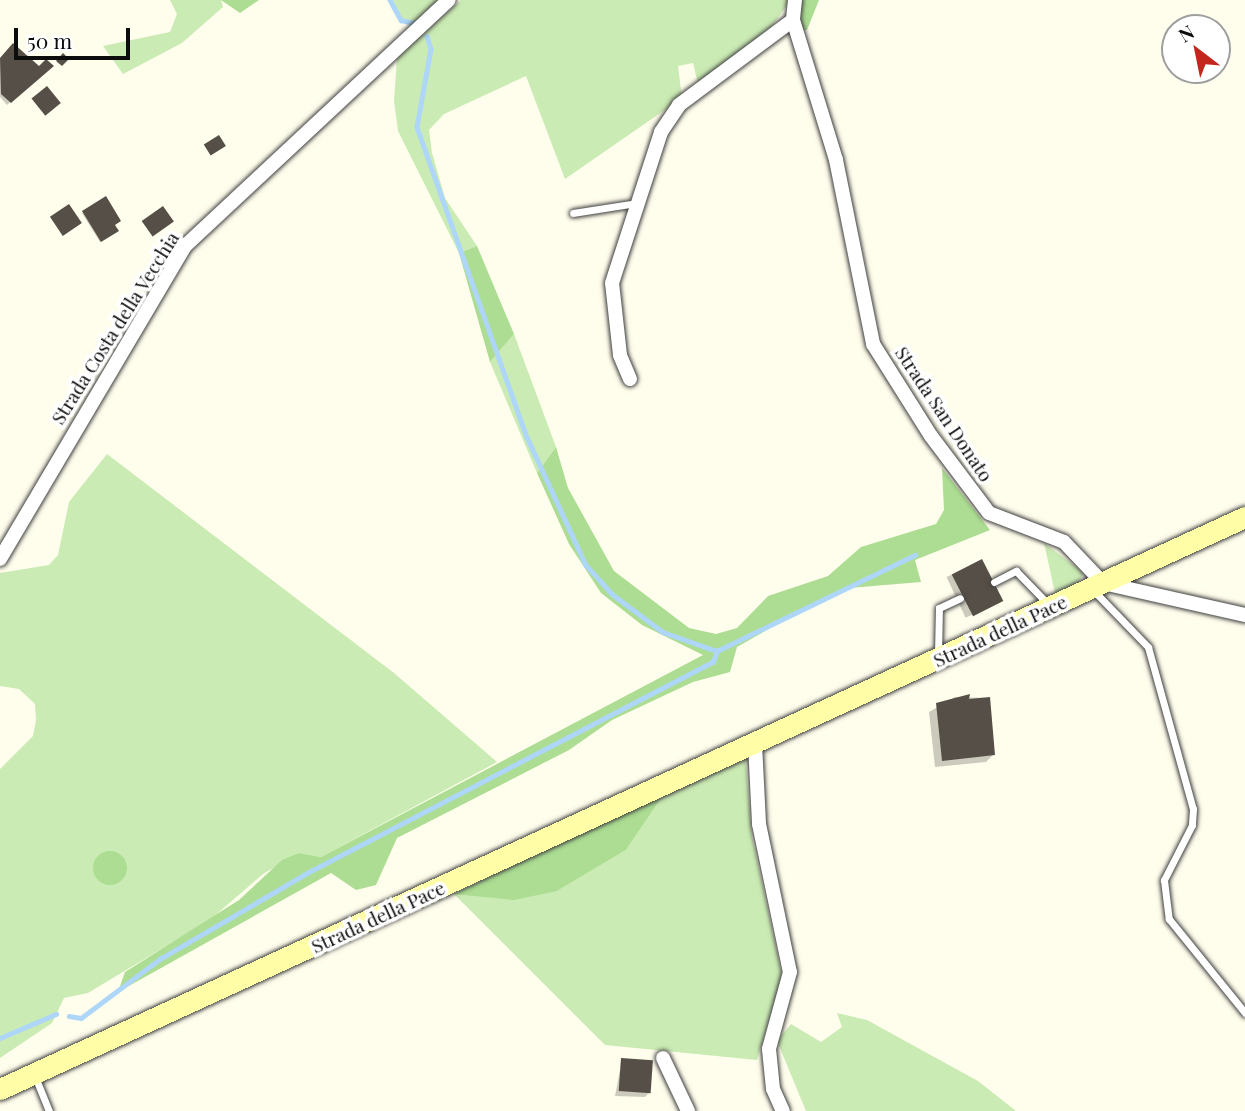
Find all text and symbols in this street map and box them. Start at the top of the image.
scale bar [18,14,133,58]
north arrow [1161,14,1231,84]
text: N [1173,18,1199,48]
text: 50 m [27,26,72,54]
street label: Strada Costa della Vecchia [46,227,184,429]
street label: Strada San Donato [890,342,998,486]
street label: Strada della Pace [929,590,1071,672]
street label: Strada della Pace [307,876,449,958]

